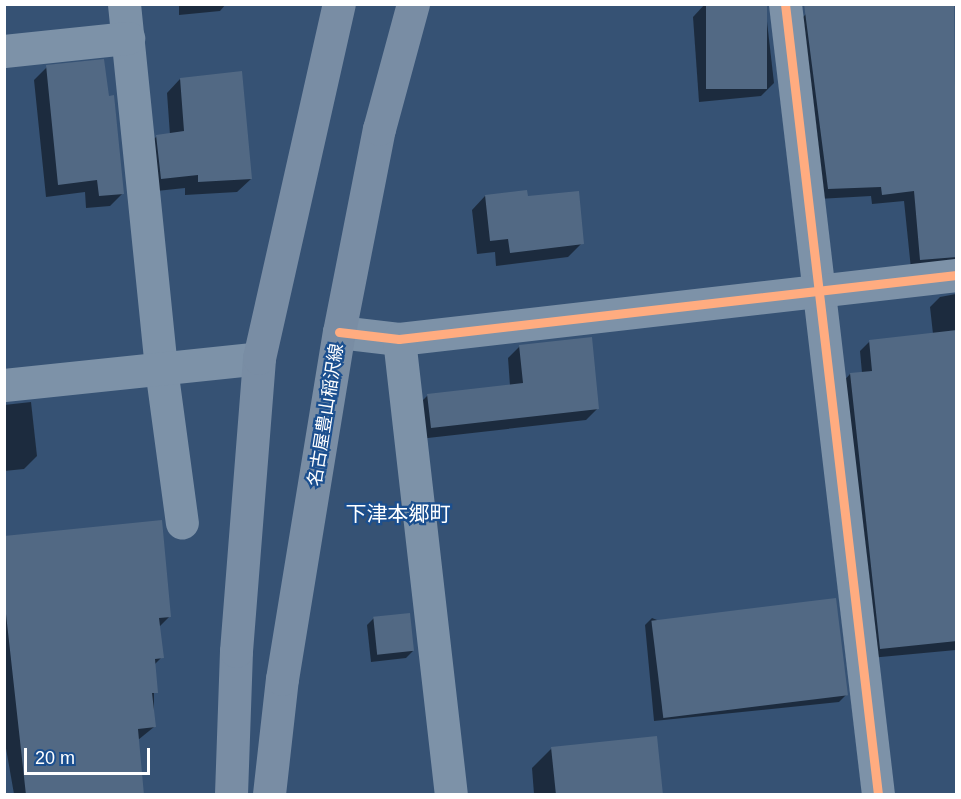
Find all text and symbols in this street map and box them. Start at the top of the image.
street label: 名古屋豊山稲沢線 [304,342,348,488]
district label: 下津本郷町 [346,501,450,527]
scale bar [27,736,153,774]
text: 20 m [35,748,75,768]

